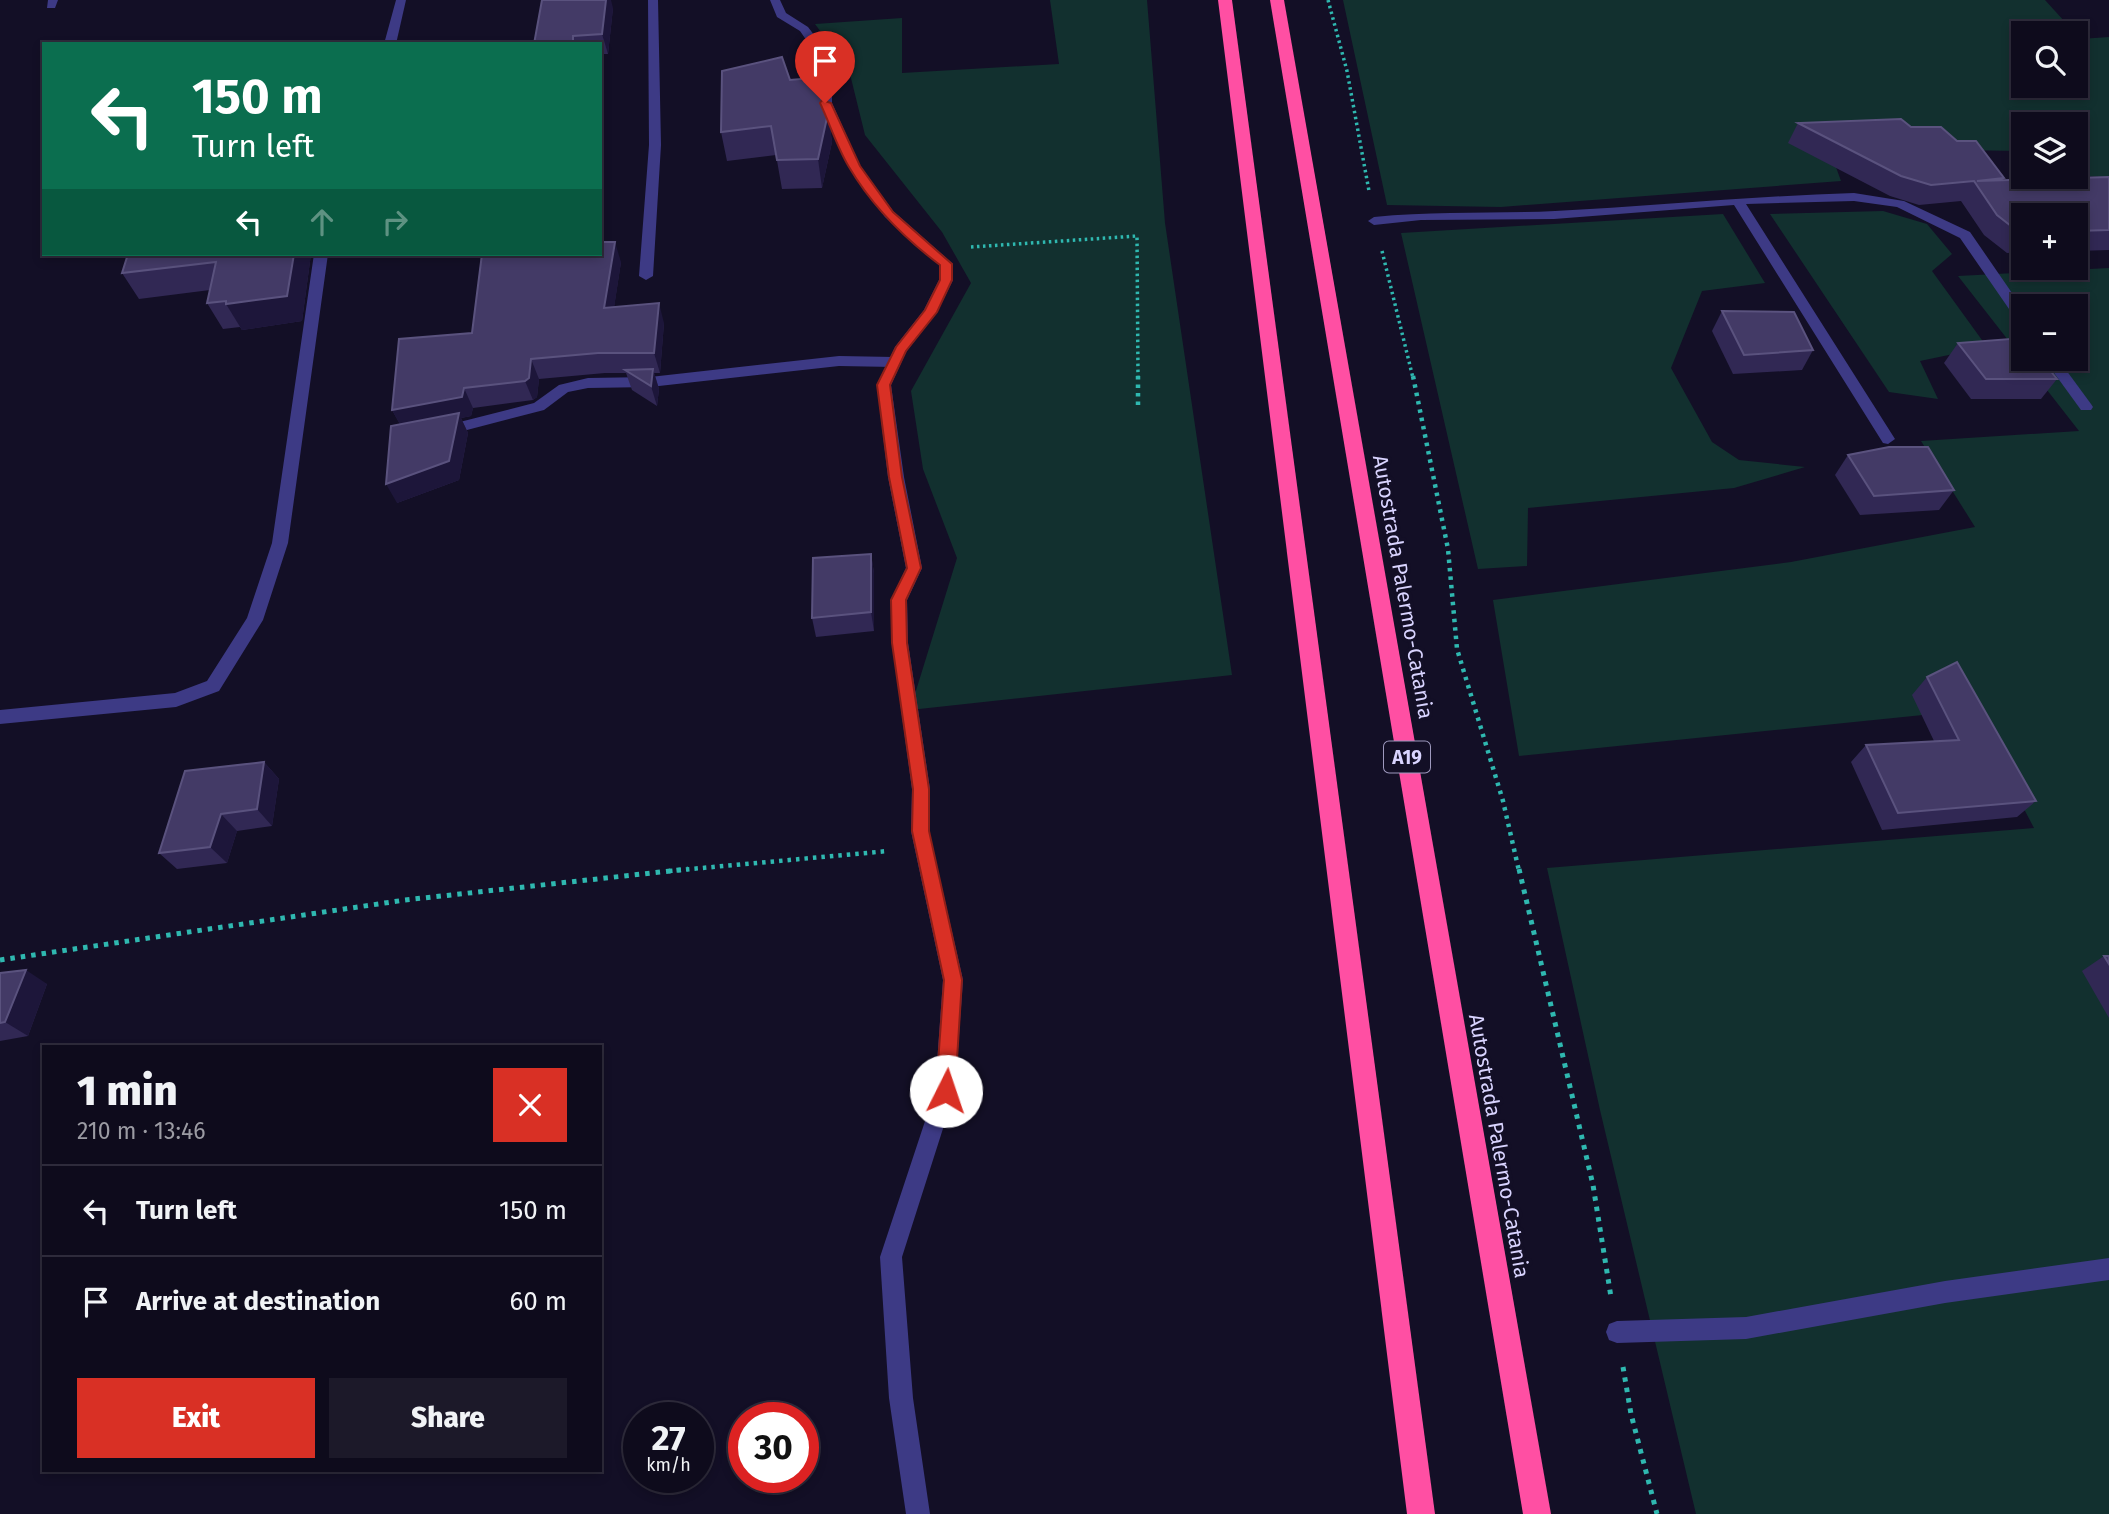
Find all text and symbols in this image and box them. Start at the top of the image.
map controls [2011,21,2088,371]
button: search [2011,21,2088,98]
pin [795,31,855,103]
icon: arrive [806,42,844,80]
text: 150 m [192,67,323,126]
icon: left [77,70,168,161]
button: layers [2011,112,2088,189]
text: Turn left [192,127,314,165]
icon: left [230,203,268,241]
icon: ahead [303,203,341,241]
icon: right [376,203,414,241]
button: + [2011,203,2088,280]
button: − [2011,294,2088,371]
street label: Autostrada Palermo-Catania [1367,453,1439,721]
road number: A19 [1384,742,1430,772]
street label: Autostrada Palermo-Catania [1463,1012,1535,1280]
position arrow [909,1054,983,1128]
text: 1 min [77,1066,178,1116]
button: close [493,1068,567,1142]
text: 210 m · 13:46 [77,1117,205,1145]
icon: left [77,1192,115,1230]
text: Turn left [136,1195,237,1226]
text: 150 m [499,1195,567,1226]
icon: arrive [77,1283,115,1321]
text: Arrive at destination [136,1286,380,1317]
text: 60 m [509,1286,567,1317]
button: Exit [77,1378,315,1458]
button: Share [329,1378,567,1458]
speed limit sign: 30 [728,1402,819,1493]
text: 27 [651,1417,686,1459]
text: km/h [646,1454,691,1476]

